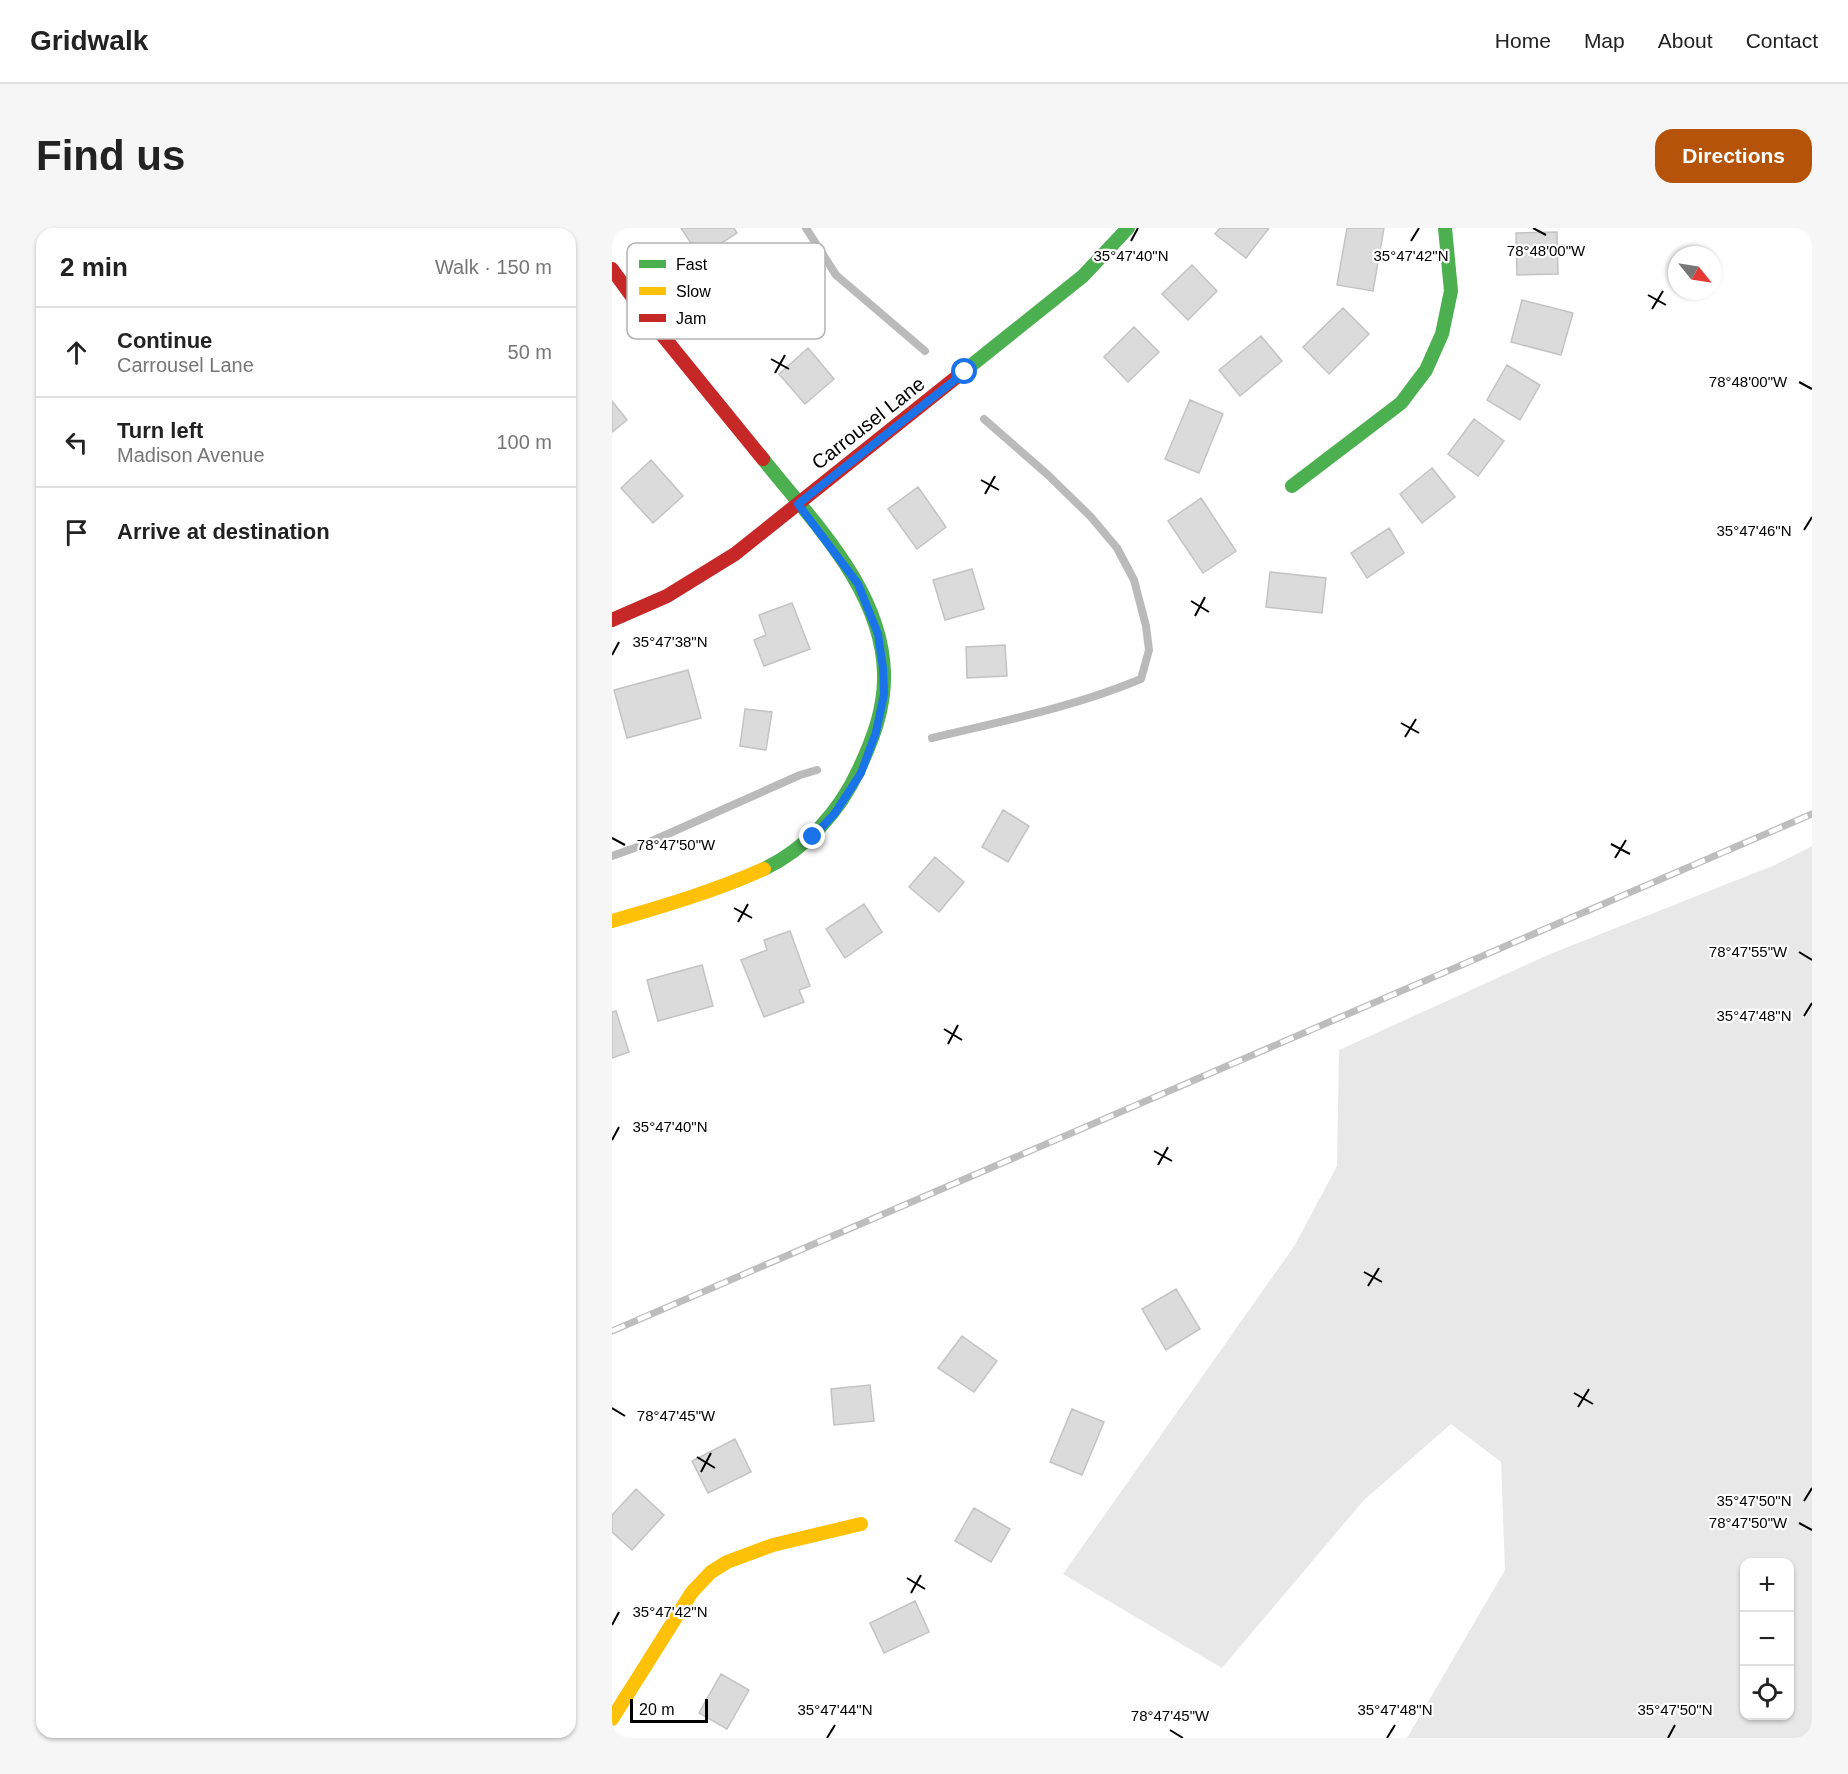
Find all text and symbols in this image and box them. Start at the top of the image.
text: Gridwalk [30,25,148,56]
text: Home [1495,29,1551,52]
text: Map [1584,29,1625,52]
text: About [1658,29,1713,52]
text: Contact [1746,29,1818,52]
button: Directions [1655,129,1812,183]
text: Find us [36,132,185,179]
text: 78°48'00"W [1507,242,1586,259]
legend [627,243,825,339]
north arrow [1668,246,1722,300]
text: 35°47'40"N [1093,247,1169,264]
text: 35°47'42"N [1373,247,1449,264]
text: 2 min [60,252,128,282]
text: Walk · 150 m [435,256,552,278]
text: Fast [676,256,708,273]
text: Slow [676,283,711,300]
text: Jam [676,310,706,327]
text: Continue [117,328,212,353]
icon: ahead [60,336,93,369]
text: 50 m [508,341,552,363]
text: Carrousel Lane [117,354,254,376]
route start [951,358,977,384]
street label: Carrousel Lane [807,372,929,474]
text: 78°48'00"W [1709,373,1788,390]
text: Turn left [117,418,203,443]
icon: left [60,426,93,459]
text: 100 m [496,431,552,453]
text: Madison Avenue [117,444,265,466]
icon: arrive [60,516,93,549]
text: Arrive at destination [117,519,330,544]
text: 35°47'46"N [1716,522,1792,539]
text: 35°47'38"N [632,633,708,650]
route end [799,823,825,849]
text: 78°47'50"W [637,836,716,853]
text: 78°47'55"W [1709,943,1788,960]
text: 35°47'48"N [1716,1007,1792,1024]
text: 35°47'40"N [632,1118,708,1135]
text: 78°47'45"W [637,1407,716,1424]
text: 35°47'50"N [1716,1492,1792,1509]
text: 78°47'50"W [1709,1514,1788,1531]
map controls [1740,1558,1794,1720]
button: + [1740,1558,1794,1612]
text: 35°47'42"N [632,1603,708,1620]
button: − [1740,1612,1794,1666]
button: locate [1740,1666,1794,1720]
scale bar [630,1696,708,1724]
text: 20 m [639,1701,675,1718]
text: 35°47'44"N [797,1701,873,1718]
text: 35°47'48"N [1357,1701,1433,1718]
text: 35°47'50"N [1637,1701,1713,1718]
text: 78°47'45"W [1131,1707,1210,1724]

